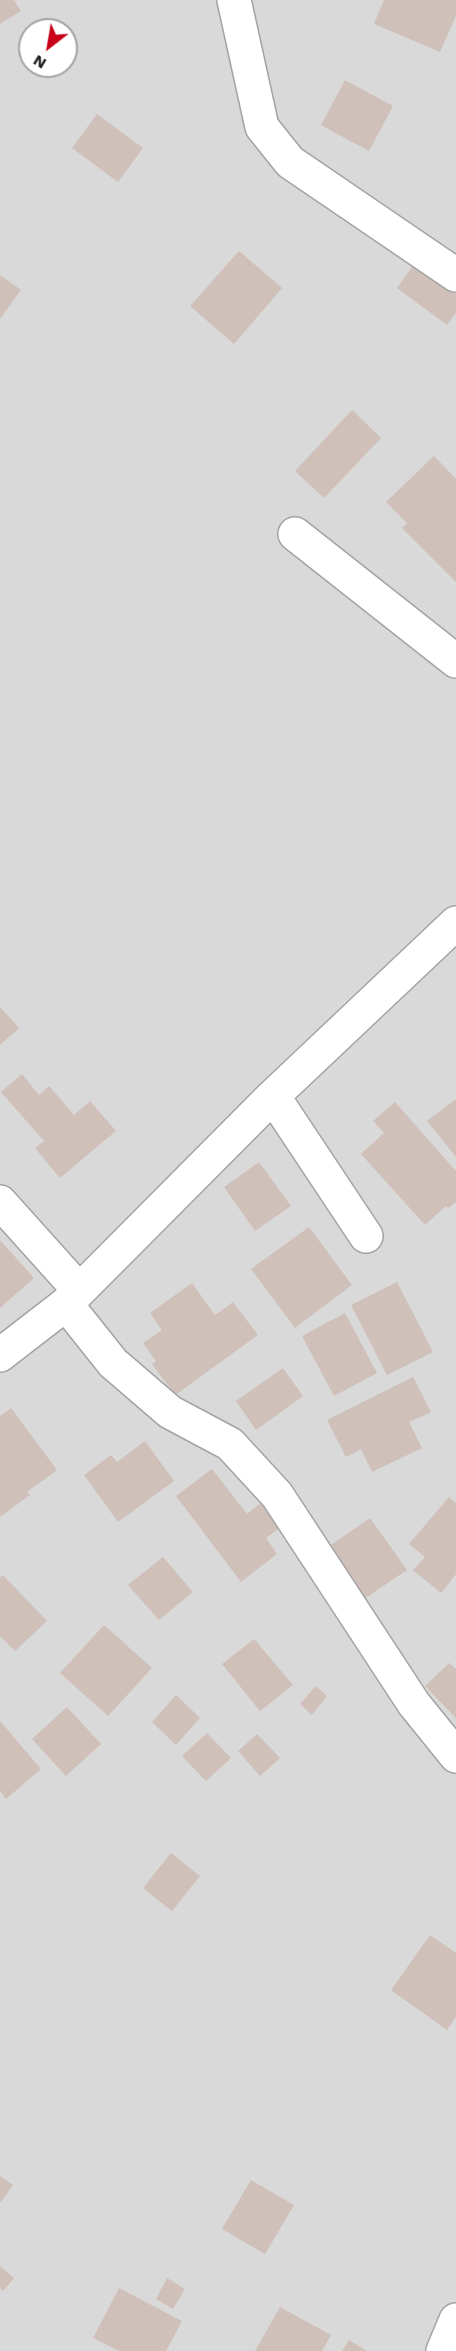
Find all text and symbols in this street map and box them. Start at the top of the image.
north arrow [18,18,78,78]
text: N [30,51,49,73]

